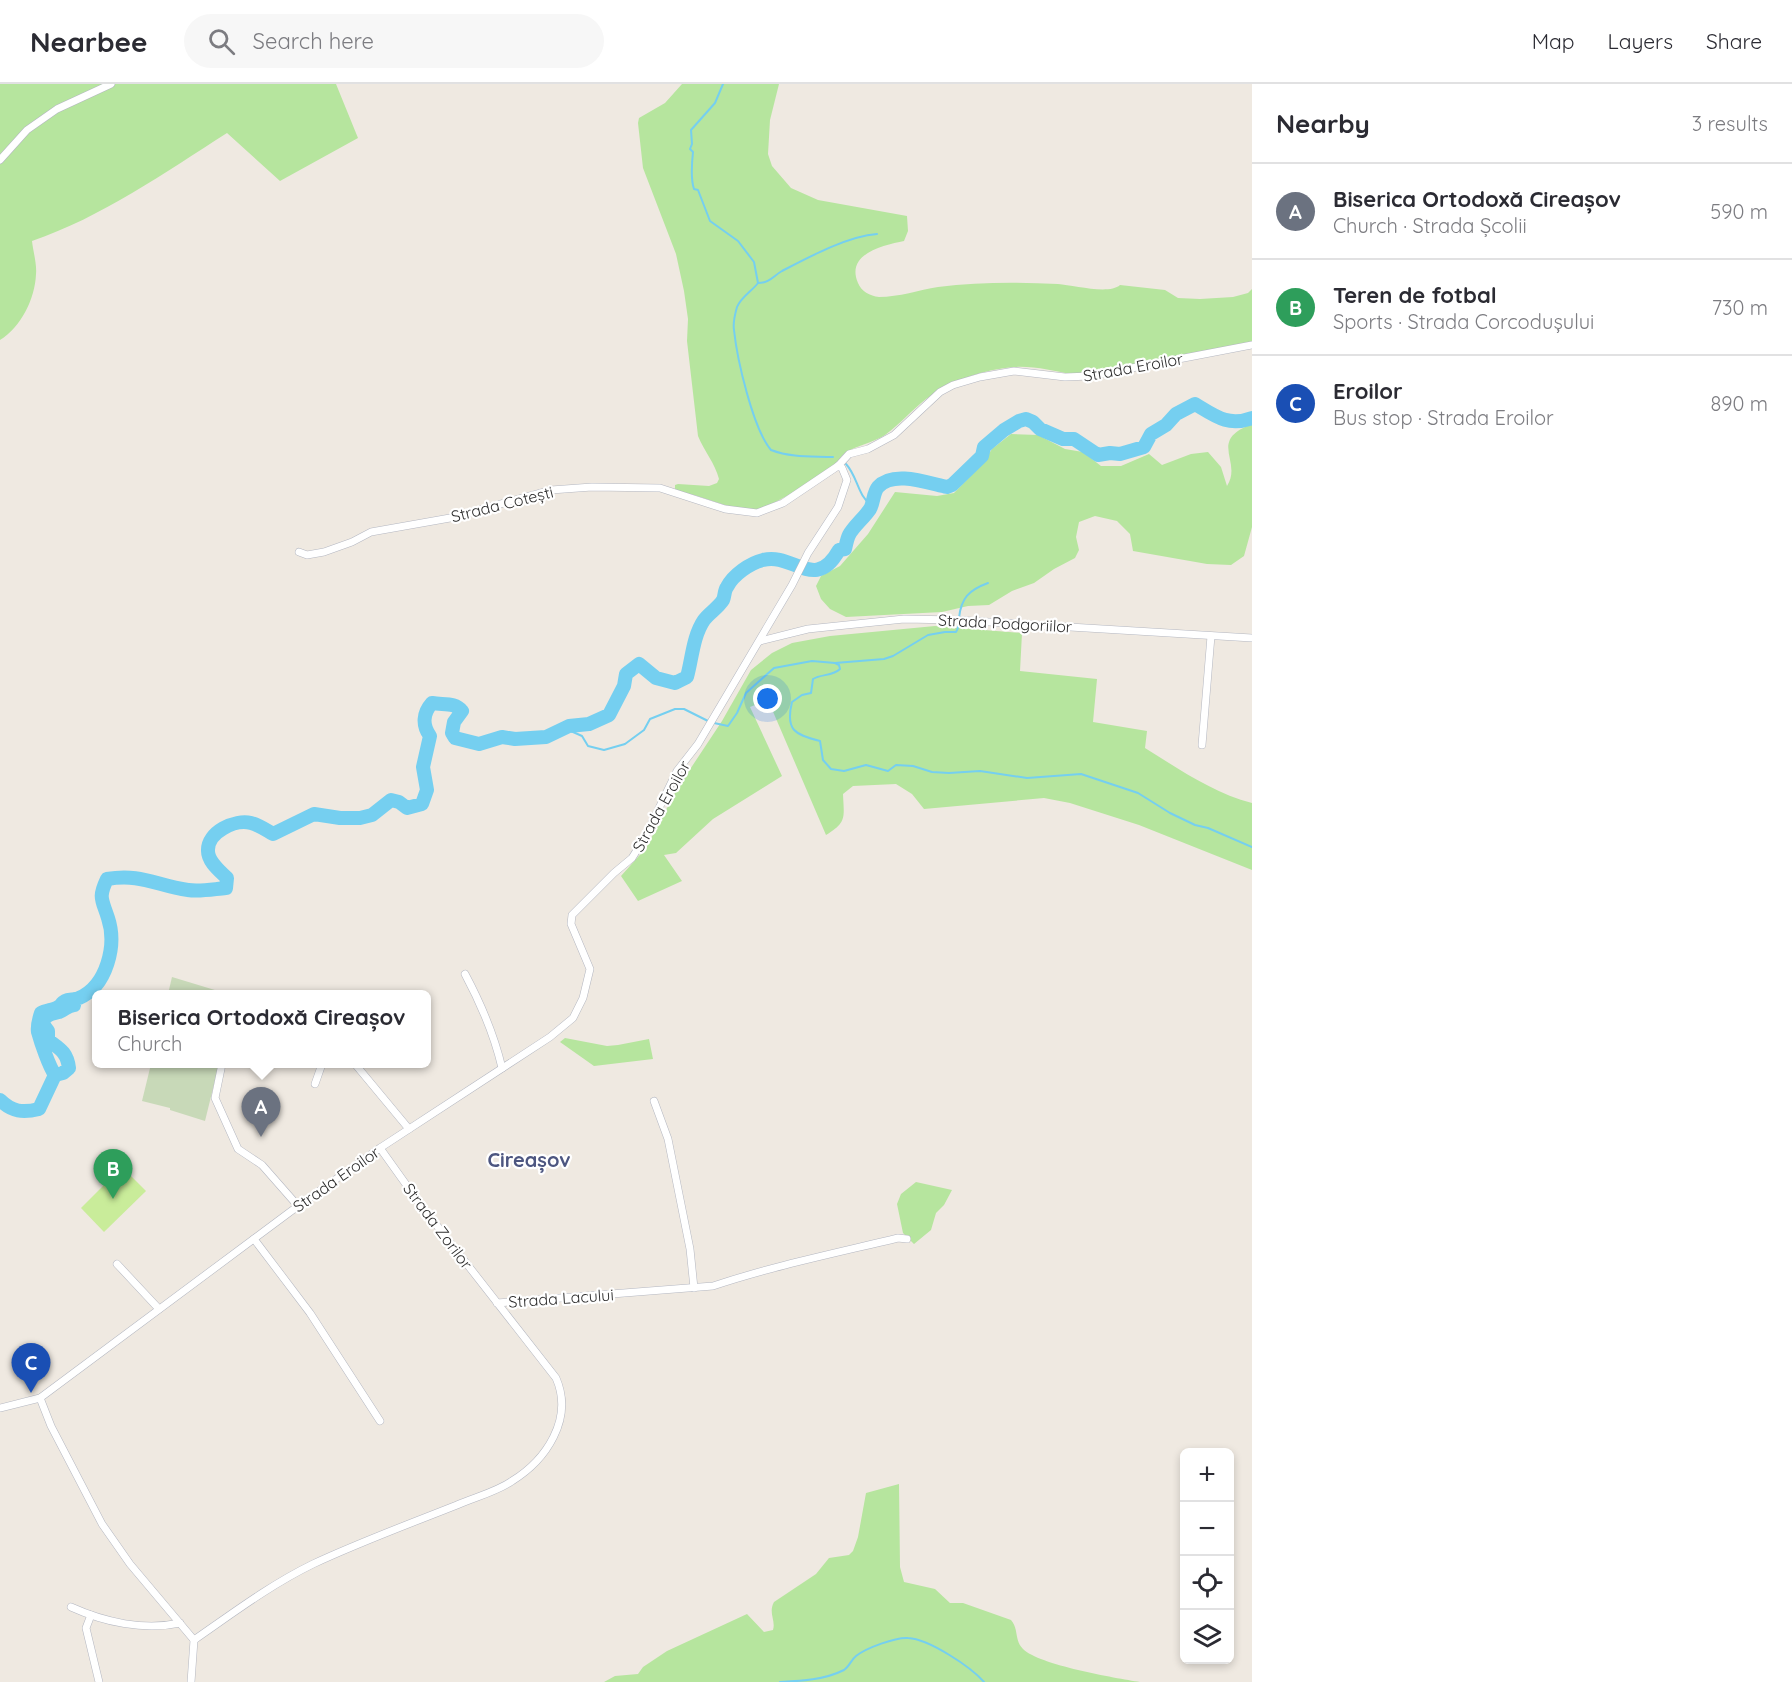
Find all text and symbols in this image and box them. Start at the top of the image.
search box [184,14,604,68]
text: Nearbee [30,24,148,59]
icon: search [205,25,238,58]
text: Search here [253,27,374,55]
text: Map [1532,28,1575,54]
text: Layers [1608,28,1673,54]
text: Share [1706,28,1762,54]
text: Nearby [1276,107,1370,140]
text: 3 results [1692,111,1768,136]
text: Biserica Ortodoxă Cireașov [1333,185,1621,213]
text: A [1289,199,1302,224]
text: 590 m [1710,199,1768,224]
text: Church · Strada Școlii [1333,213,1527,238]
text: Teren de fotbal [1333,281,1497,309]
text: B [1289,295,1302,320]
text: 730 m [1712,295,1768,320]
text: Sports · Strada Corcodușului [1333,309,1594,334]
street label: Strada Eroilor [1081,348,1185,386]
text: Eroilor [1333,377,1403,405]
text: C [1289,391,1302,416]
text: 890 m [1710,391,1768,416]
text: Bus stop · Strada Eroilor [1333,405,1554,430]
street label: Strada Cotești [449,482,555,526]
street label: Strada Podgoriilor [937,610,1073,636]
your location [753,684,782,713]
street label: Strada Eroilor [628,757,694,855]
popup [92,990,431,1068]
text: Biserica Ortodoxă Cireașov [118,1003,405,1031]
text: Church [118,1031,182,1056]
pin: A [242,1088,280,1137]
street label: Strada Eroilor [289,1142,383,1216]
district label: Cireașov [487,1147,571,1173]
pin: B [94,1150,132,1199]
street label: Strada Zorilor [399,1179,477,1273]
street label: Strada Lacului [508,1284,614,1312]
pin: C [12,1344,51,1393]
map controls [1180,1448,1234,1664]
button: + [1180,1448,1234,1502]
button: − [1180,1502,1234,1556]
button: locate [1180,1556,1234,1610]
button: layers [1180,1610,1234,1664]

